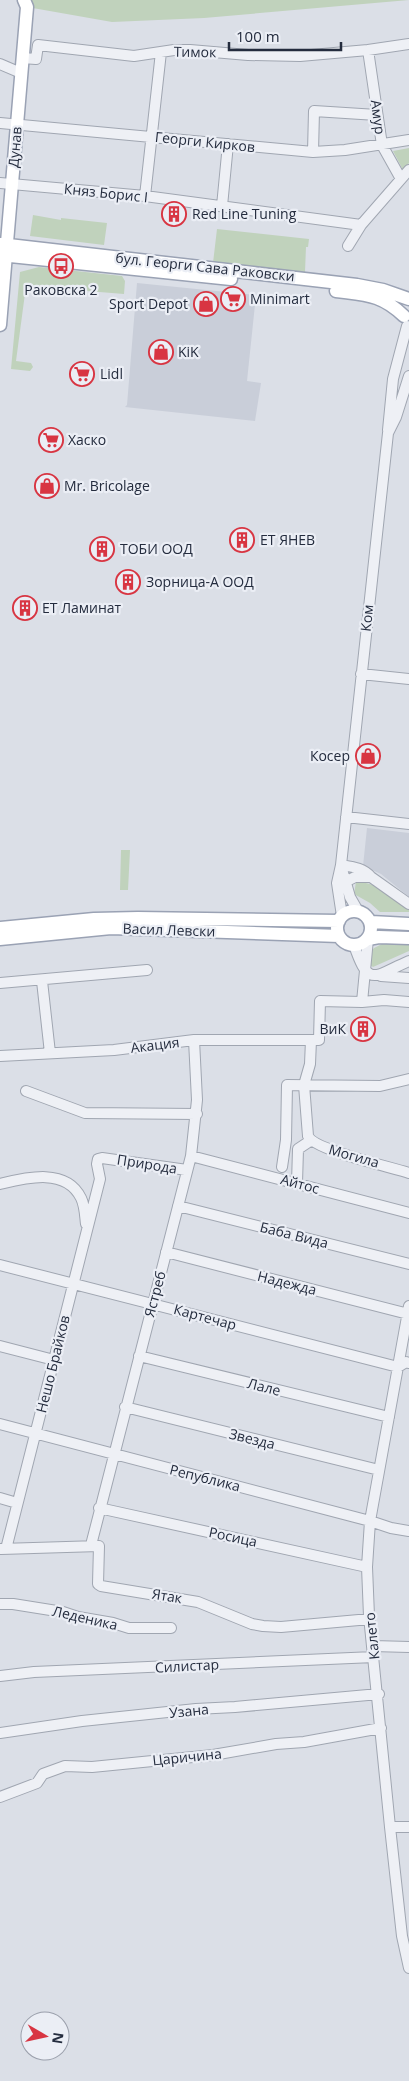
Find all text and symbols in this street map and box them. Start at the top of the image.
scale bar [229,20,342,52]
text: 100 m [236,26,280,46]
street label: Тимок [174,42,217,61]
street label: Амур [367,98,390,135]
street label: Дунав [3,126,26,168]
street label: Георги Кирков [154,127,256,156]
street label: Княз Борис I [63,179,149,206]
building icon: Red Line Tuning [161,201,187,227]
place label: Red Line Tuning [192,204,297,223]
street label: бул. Георги Сава Раковски [114,248,296,285]
bus stop icon: Раковска 2 [48,253,74,279]
place label: Раковска 2 [24,280,98,299]
supermarket icon: Minimart [220,286,246,312]
place label: Minimart [250,289,310,308]
shop icon: Sport Depot [193,291,219,317]
place label: Sport Depot [109,294,188,313]
shop icon: KiK [148,339,174,365]
place label: KiK [178,342,199,361]
supermarket icon: Lidl [69,361,95,387]
place label: Lidl [100,364,123,383]
supermarket icon: Хаско [38,427,64,453]
place label: Хаско [68,430,106,449]
shop icon: Mr. Bricolage [34,473,60,499]
place label: Mr. Bricolage [64,476,150,495]
building icon: ЕТ ЯНЕВ [229,527,255,553]
place label: ЕТ ЯНЕВ [260,530,315,549]
building icon: ТОБИ ООД [89,536,115,562]
place label: ТОБИ ООД [120,539,193,558]
building icon: Зорница-А ООД [115,569,141,595]
place label: Зорница-А ООД [146,572,254,591]
building icon: ЕТ Ламинат [12,595,38,621]
place label: ЕТ Ламинат [42,598,122,617]
street label: Ком [356,603,377,632]
shop icon: Косер [355,743,381,769]
place label: Косер [310,746,350,765]
street label: Васил Левски [122,918,216,941]
building icon: ВиК [350,1016,376,1042]
place label: ВиК [320,1019,346,1038]
street label: Акация [129,1032,181,1057]
street label: Могила [327,1139,382,1172]
street label: Природа [116,1149,178,1178]
street label: Айтос [279,1169,322,1198]
street label: Баба Вида [258,1217,330,1252]
street label: Надежда [256,1266,319,1299]
street label: Ястреб [139,1269,170,1319]
street label: Картечар [172,1299,239,1334]
street label: Нешо Брайков [31,1313,74,1415]
street label: Лале [246,1373,283,1400]
street label: Звезда [227,1424,277,1453]
street label: Република [168,1460,242,1495]
street label: Росица [207,1522,259,1551]
street label: Ятак [151,1584,184,1607]
street label: Леденика [51,1601,120,1634]
street label: Калето [360,1612,383,1661]
street label: Силистар [154,1654,220,1677]
street label: Узана [168,1699,210,1722]
street label: Царичина [151,1743,223,1770]
north arrow [20,2011,70,2061]
text: N [48,2031,69,2045]

